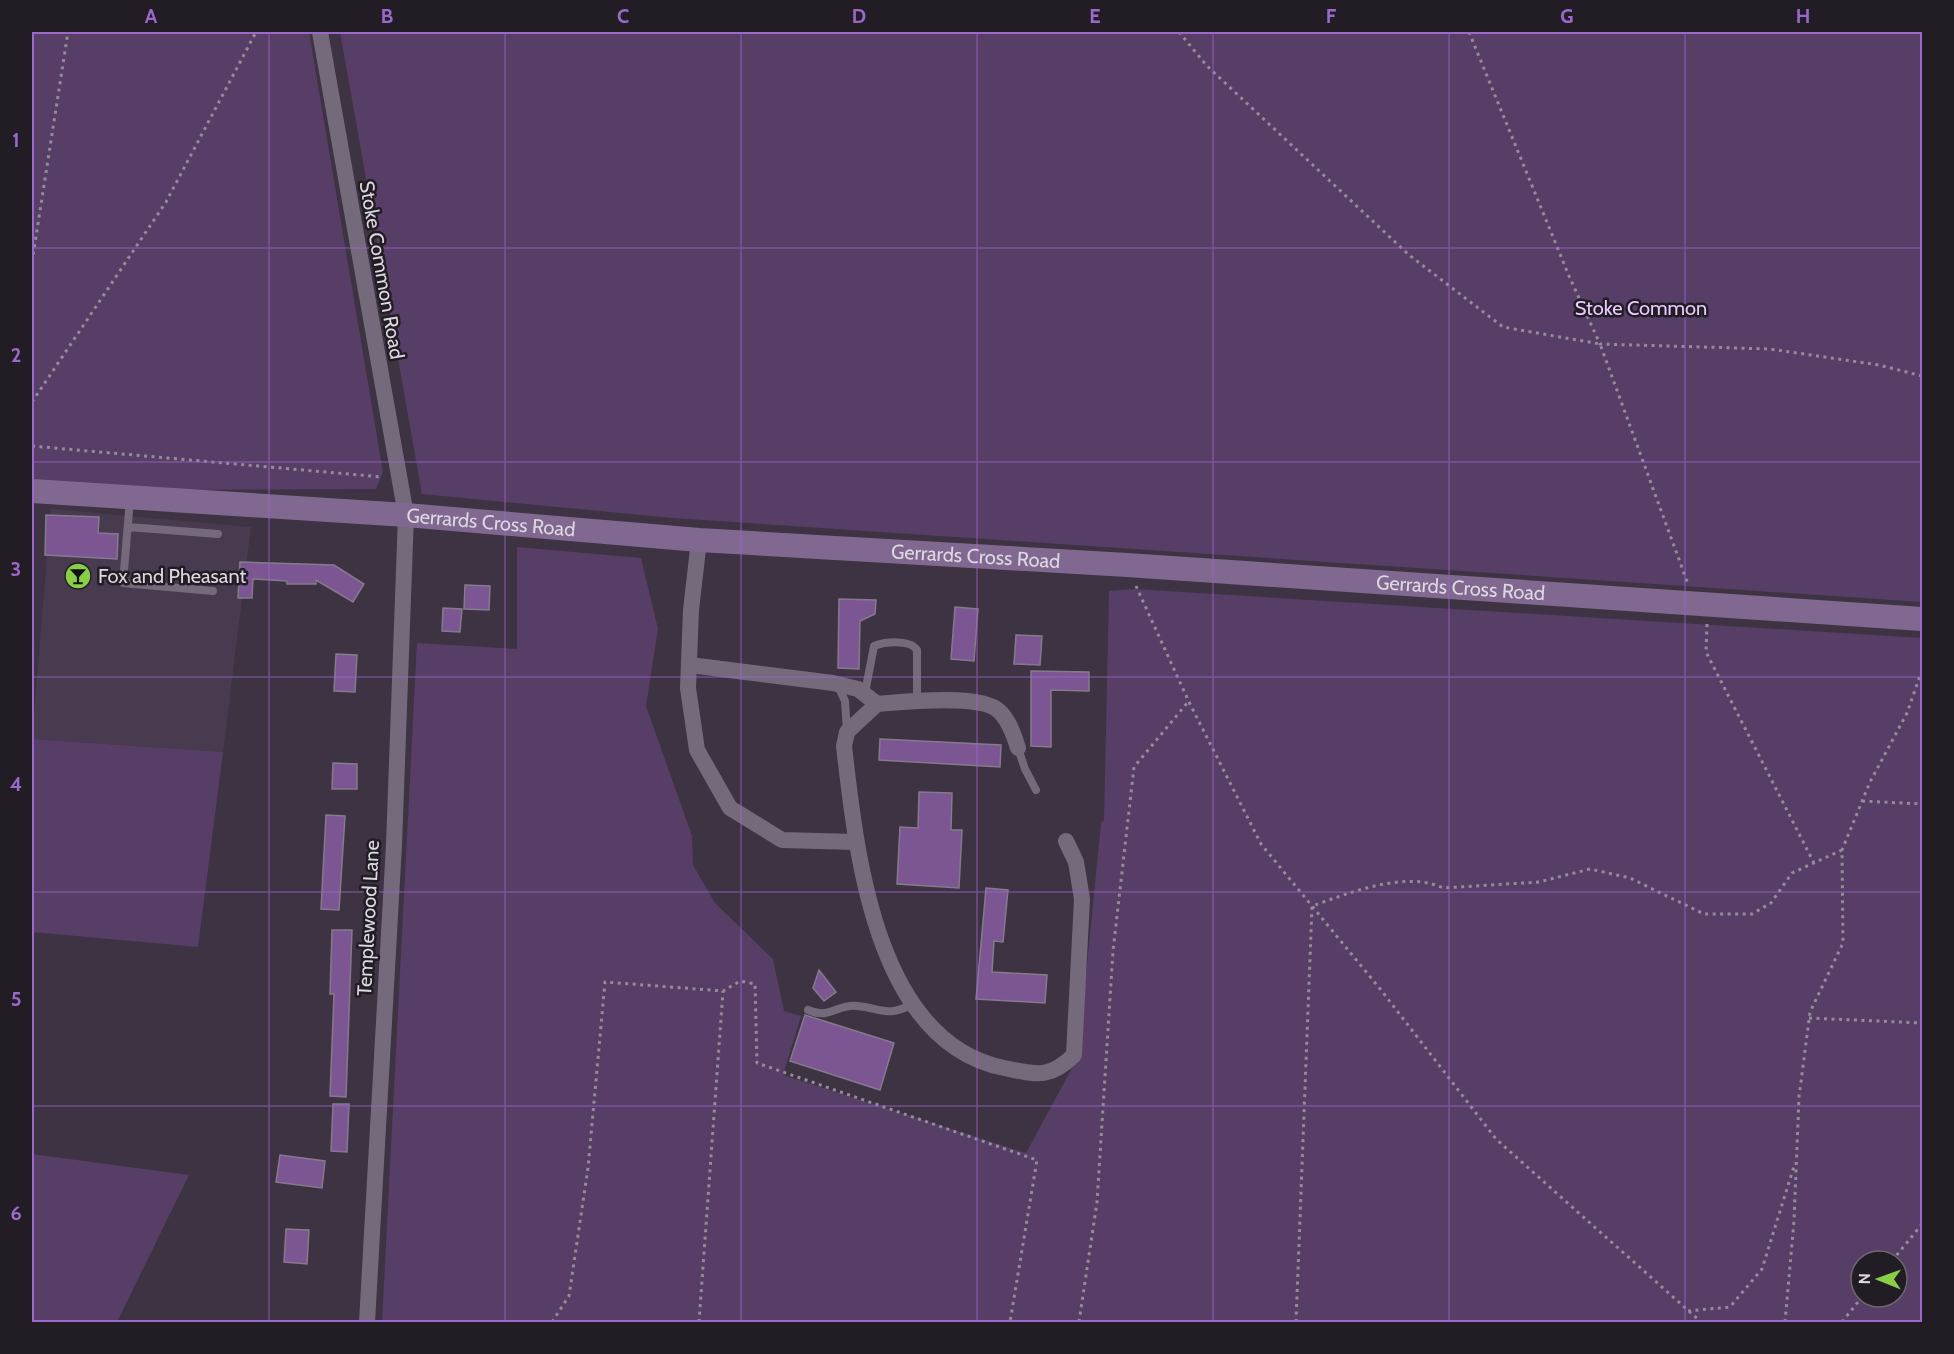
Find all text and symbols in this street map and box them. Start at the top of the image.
text: A [145,4,158,28]
text: B [381,4,393,28]
text: C [617,4,629,28]
text: D [852,4,866,28]
text: E [1089,4,1101,28]
text: F [1326,4,1337,28]
text: G [1560,4,1574,28]
text: H [1796,4,1810,28]
text: 1 [12,128,20,152]
street label: Stoke Common Road [355,179,409,361]
park label: Stoke Common [1575,296,1707,320]
text: 2 [11,343,21,367]
street label: Gerrards Cross Road [406,503,576,541]
street label: Gerrards Cross Road [890,539,1061,573]
text: 3 [11,557,21,581]
bar icon: Fox and Pheasant [63,561,93,591]
place label: Fox and Pheasant [98,564,246,588]
street label: Gerrards Cross Road [1375,570,1546,605]
text: 4 [10,772,22,796]
street label: Templewood Lane [352,840,384,996]
text: 5 [11,987,21,1011]
text: 6 [10,1201,22,1225]
north arrow [1849,1249,1909,1309]
text: N [1855,1273,1874,1285]

